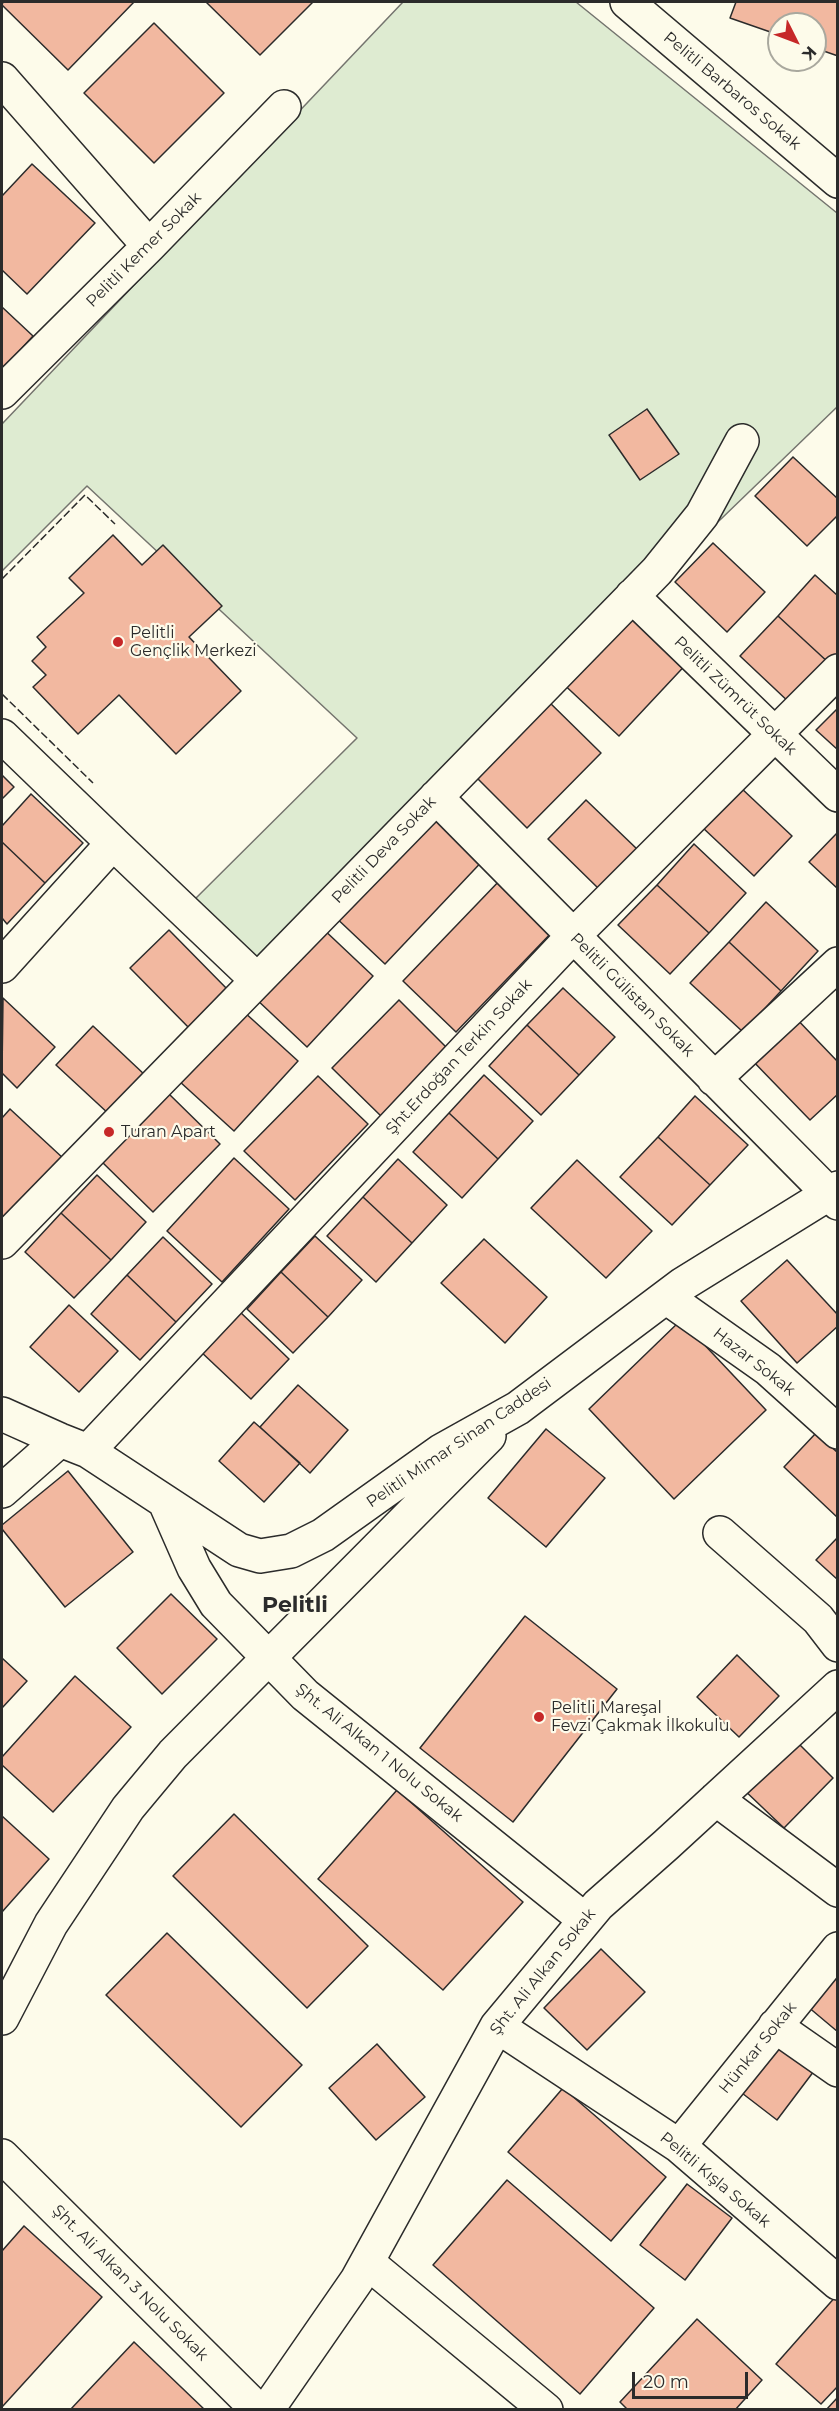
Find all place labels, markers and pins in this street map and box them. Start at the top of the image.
place label: Pelitli Gençlik Merkezi [130,623,257,661]
marker: Pelitli Gençlik Merkezi [111,635,125,649]
place label: Turan Apart [121,1122,216,1142]
marker: Turan Apart [102,1125,116,1139]
place label: Pelitli Mareşal Fevzi Çakmak İlkokulu [551,1698,729,1736]
marker: Pelitli Mareşal Fevzi Çakmak İlkokulu [532,1710,546,1724]

